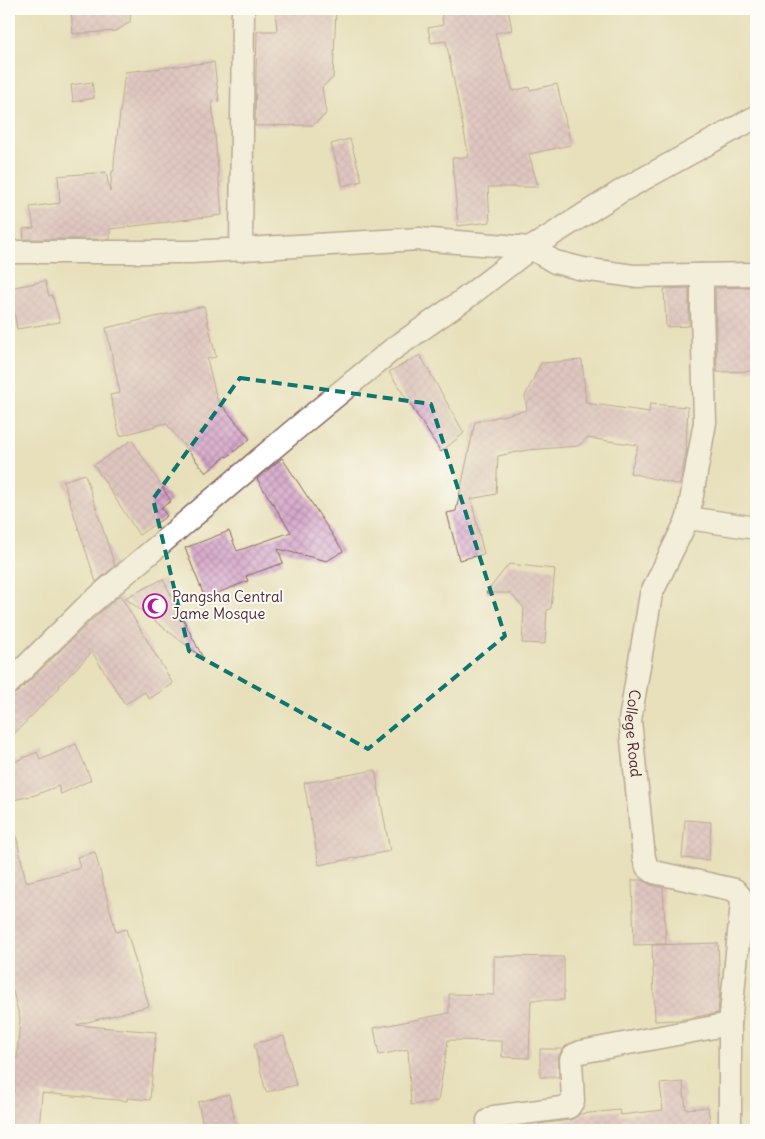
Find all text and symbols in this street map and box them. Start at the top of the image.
place label: Pangsha Central Jame Mosque [172,587,283,623]
mosque icon: Pangsha Central Jame Mosque [142,593,168,619]
street label: College Road [621,688,646,778]

